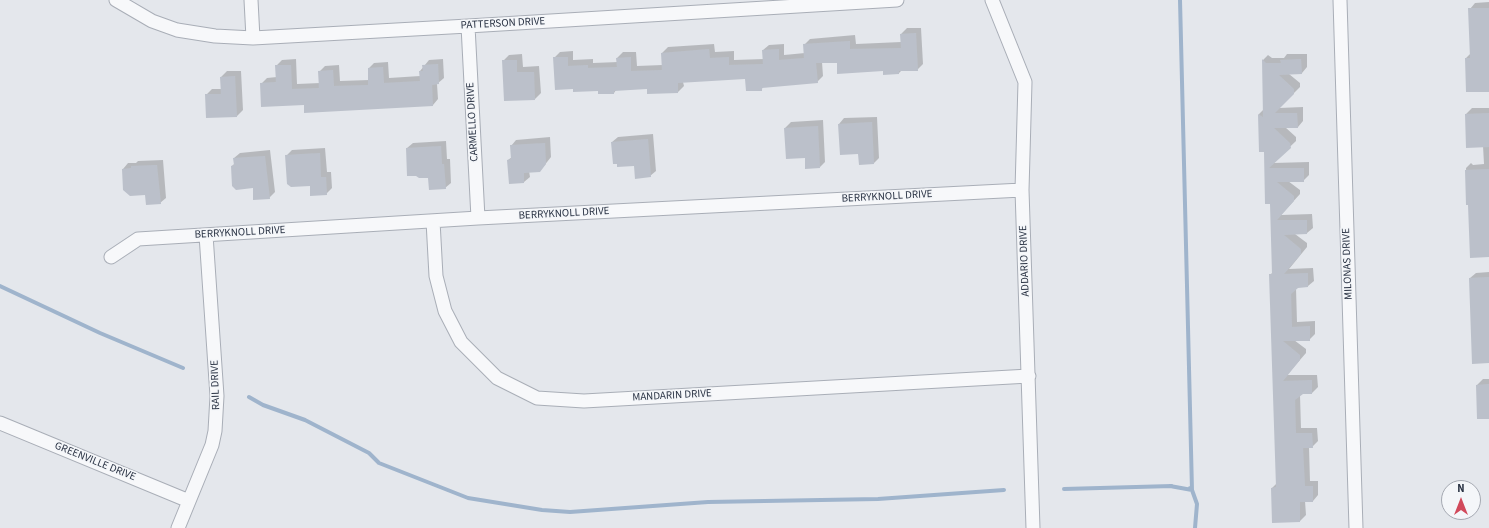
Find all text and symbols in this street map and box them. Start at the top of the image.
street label: PATTERSON DRIVE [460,15,546,33]
street label: CARMELLO DRIVE [464,82,482,162]
street label: BERRYKNOLL DRIVE [841,188,933,206]
street label: BERRYKNOLL DRIVE [518,205,610,223]
street label: BERRYKNOLL DRIVE [194,224,286,242]
street label: ADDARIO DRIVE [1017,225,1033,297]
street label: MILONAS DRIVE [1340,228,1356,300]
street label: RAIL DRIVE [209,360,223,410]
street label: MANDARIN DRIVE [632,387,712,405]
street label: GREENVILLE DRIVE [52,440,138,484]
north arrow [1441,480,1481,520]
text: N [1457,481,1465,496]

